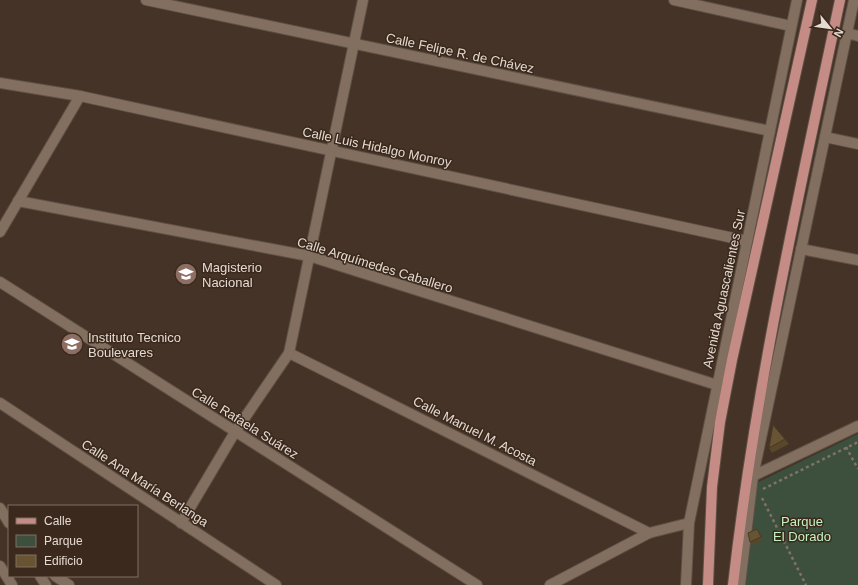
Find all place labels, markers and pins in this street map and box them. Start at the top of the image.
place label: Magisterio Nacional [202,260,262,290]
school or university icon: Magisterio Nacional [173,261,199,287]
place label: Instituto Tecnico Boulevares [88,330,181,360]
school or university icon: Instituto Tecnico Boulevares [59,331,85,357]

